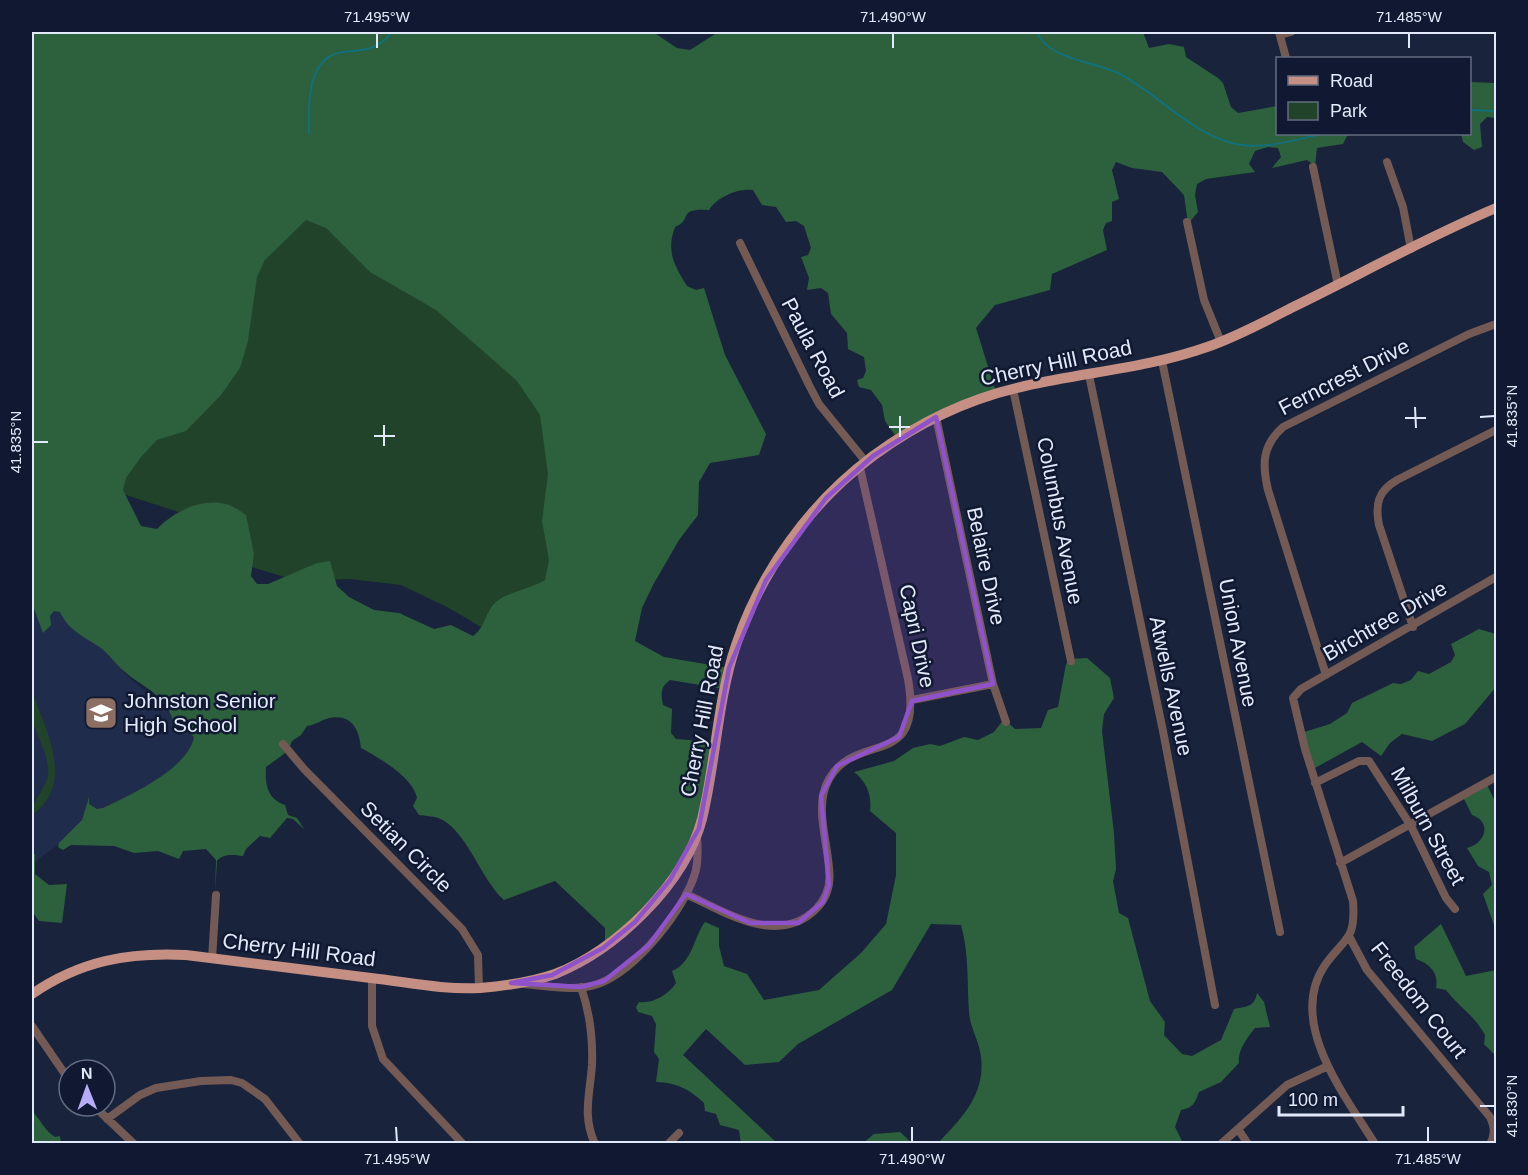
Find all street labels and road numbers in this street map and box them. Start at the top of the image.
street label: Paula Road [778,294,849,402]
street label: Ferncrest Drive [1275,334,1413,419]
street label: Cherry Hill Road [978,335,1134,390]
street label: Columbus Avenue [1033,435,1088,607]
street label: Belaire Drive [963,505,1010,627]
street label: Birchtree Drive [1319,576,1451,665]
street label: Union Avenue [1215,577,1262,709]
street label: Capri Drive [895,582,940,690]
street label: Atwells Avenue [1145,614,1198,758]
street label: Cherry Hill Road [676,643,727,799]
street label: Milburn Street [1387,763,1470,889]
street label: Setian Circle [356,796,457,897]
street label: Cherry Hill Road [221,929,377,970]
street label: Freedom Court [1367,937,1472,1063]

